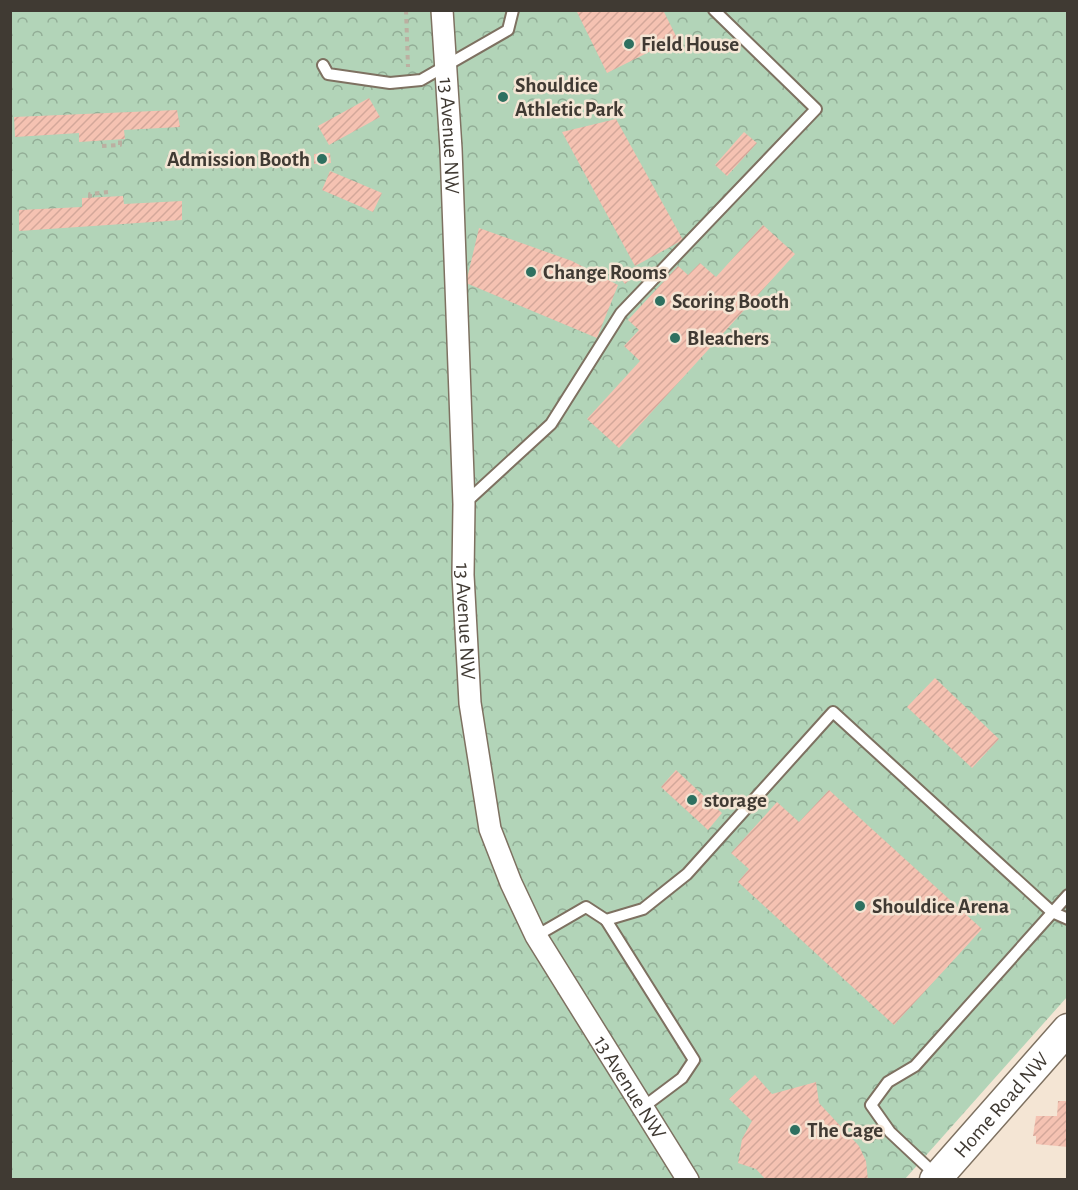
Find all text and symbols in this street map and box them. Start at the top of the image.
place label: Field House [641,34,739,55]
marker: Field House [622,37,636,51]
place label: Shouldice Athletic Park [515,75,624,120]
street label: 13 Avenue NW [435,77,463,195]
marker: Shouldice Athletic Park [496,90,510,104]
place label: Admission Booth [167,149,310,170]
marker: Admission Booth [315,152,329,166]
place label: Change Rooms [543,262,667,283]
marker: Change Rooms [524,265,538,279]
place label: Scoring Booth [672,291,789,312]
marker: Scoring Booth [653,294,667,308]
place label: Bleachers [687,328,769,349]
marker: Bleachers [668,331,682,345]
street label: 13 Avenue NW [452,563,479,681]
place label: storage [704,790,767,811]
marker: storage [685,793,699,807]
place label: Shouldice Arena [872,896,1009,917]
marker: Shouldice Arena [853,899,867,913]
street label: 13 Avenue NW [590,1032,670,1143]
street label: Home Road NW [950,1049,1053,1162]
place label: The Cage [807,1120,883,1141]
marker: The Cage [788,1123,802,1137]

